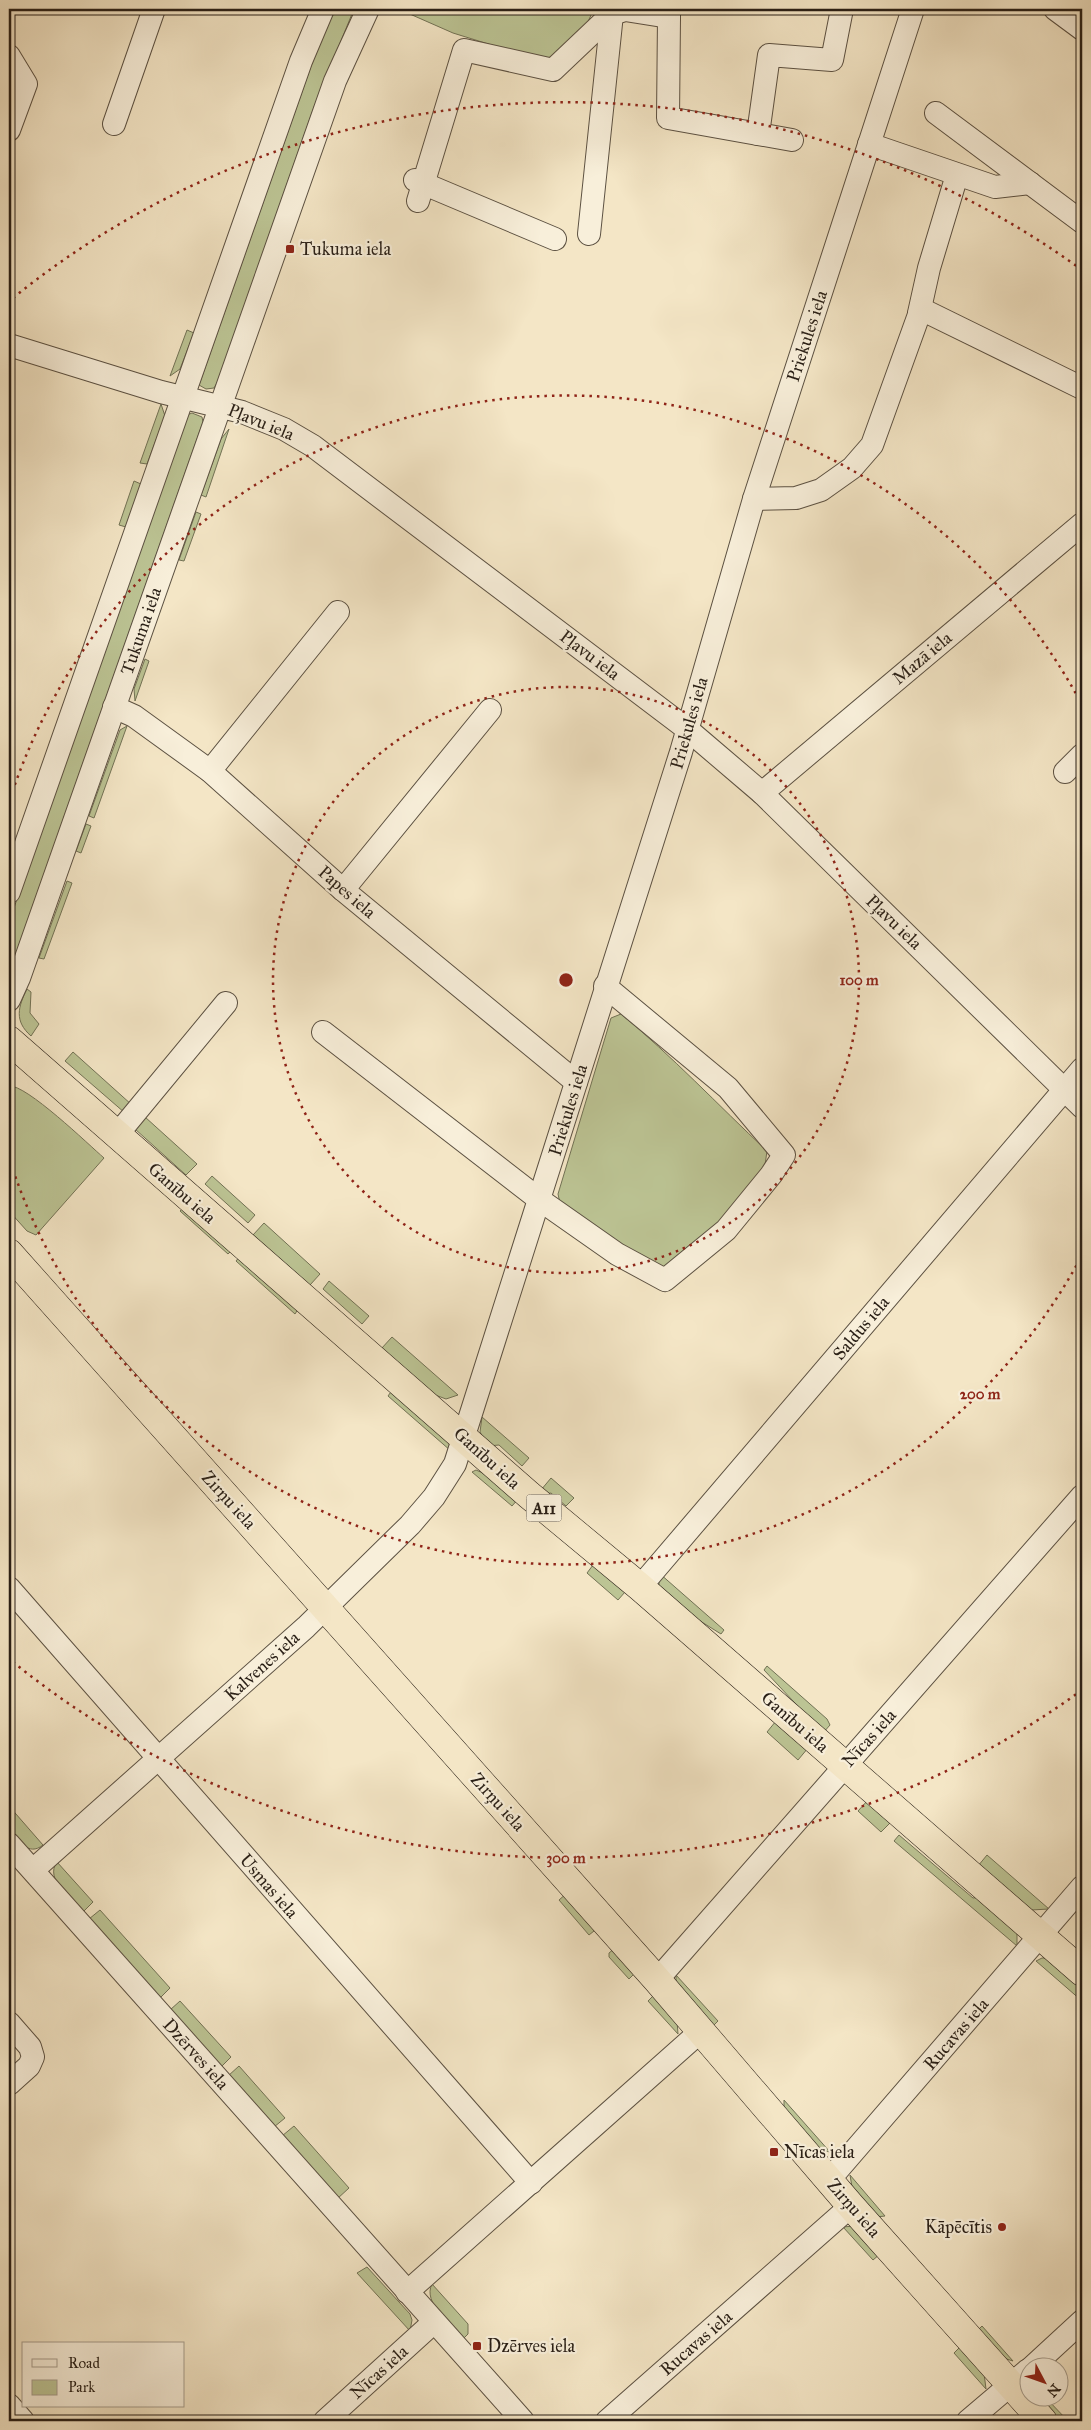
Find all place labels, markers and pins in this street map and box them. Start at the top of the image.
place label: Tukuma iela [300,238,391,260]
marker: Tukuma iela [284,243,296,255]
centre of rings [557,971,575,989]
place label: Nīcas iela [784,2141,855,2163]
marker: Nīcas iela [768,2146,780,2158]
place label: Kāpēcītis [925,2216,992,2238]
marker: Kāpēcītis [996,2221,1008,2233]
place label: Dzērves iela [487,2335,576,2357]
marker: Dzērves iela [471,2340,483,2352]

